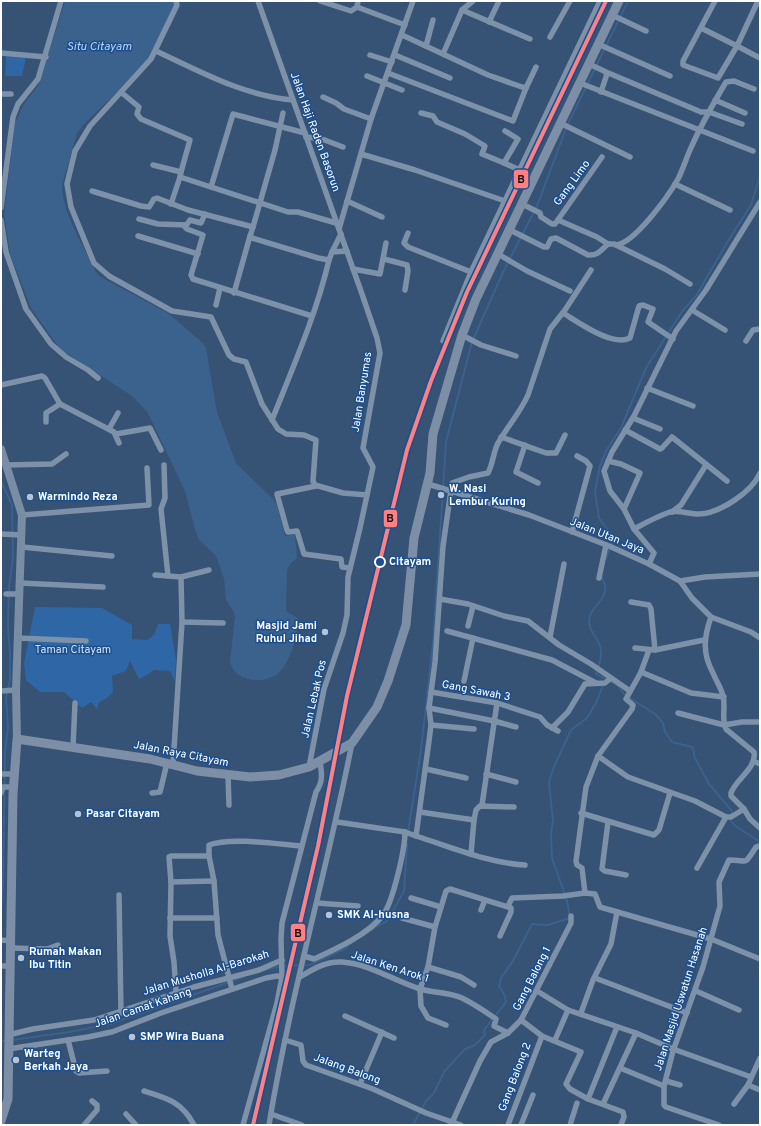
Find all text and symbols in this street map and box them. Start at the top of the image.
water label: Situ Citayam [66,39,132,55]
street label: Jalan Haji Raden Basorun [287,70,343,194]
street label: Gang Limo [551,157,593,209]
line badge: B [513,169,529,189]
text: B [517,173,525,187]
street label: Jalan Banyumas [349,351,375,433]
place label: W. Nasi Lembur Kuring [449,482,526,509]
place label: Warmindo Reza [38,490,118,504]
marker: W. Nasi Lembur Kuring [436,490,446,500]
marker: Warmindo Reza [25,492,35,502]
line badge: B [383,509,398,528]
text: B [386,512,394,526]
street label: Jalan Utan Jaya [568,515,646,557]
place label: Citayam [389,555,431,569]
marker: Citayam [374,556,386,568]
place label: Masjid Jami Ruhul Jihad [256,619,317,646]
marker: Masjid Jami Ruhul Jihad [320,627,330,637]
park label: Taman Citayam [35,643,111,657]
street label: Jalan Lebak Pos [298,658,330,740]
street label: Gang Sawah 3 [440,677,512,705]
street label: Jalan Raya Citayam [132,738,230,770]
place label: Pasar Citayam [86,807,160,821]
marker: Pasar Citayam [73,809,83,819]
place label: SMK Al-husna [337,908,409,922]
marker: SMK Al-husna [324,910,334,920]
line badge: B [290,923,306,942]
street label: Jalan Masjid Uswatun Hasanah [651,925,711,1073]
text: B [294,927,302,941]
place label: Rumah Makan Ibu Titin [29,945,102,972]
street label: Gang Balong 1 [510,945,554,1013]
street label: Jalan Musholla Al-Barokah [141,947,271,999]
street label: Jalan Ken Arok 1 [349,948,431,986]
marker: Rumah Makan Ibu Titin [16,953,26,963]
street label: Jalan Camat Kahang [93,985,193,1031]
place label: SMP Wira Buana [140,1030,224,1044]
marker: SMP Wira Buana [127,1032,137,1042]
street label: Gang Balong 2 [495,1041,535,1113]
place label: Warteg Berkah Jaya [24,1047,88,1074]
street label: Jalang Balong [312,1050,382,1088]
marker: Warteg Berkah Jaya [11,1055,21,1065]

